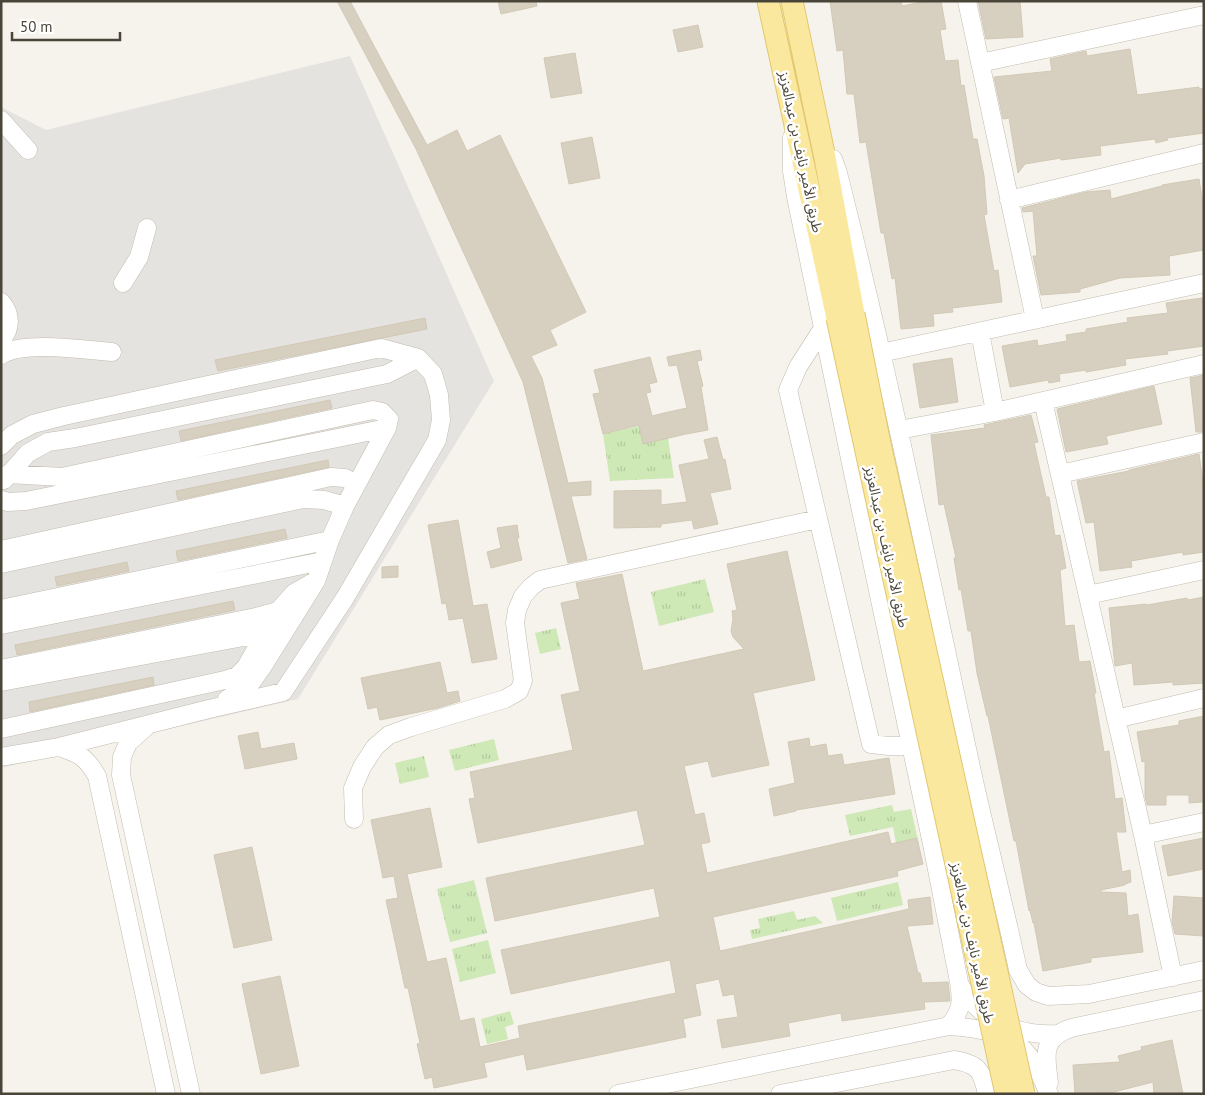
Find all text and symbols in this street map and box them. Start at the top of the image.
scale bar [12,10,120,42]
text: 50 m [20,17,53,36]
street label: طريق الأمير نايف بن عبدالعزيز [774,69,827,235]
street label: طريق الأمير نايف بن عبدالعزيز [860,464,913,630]
street label: طريق الأمير نايف بن عبدالعزيز [946,860,999,1026]

